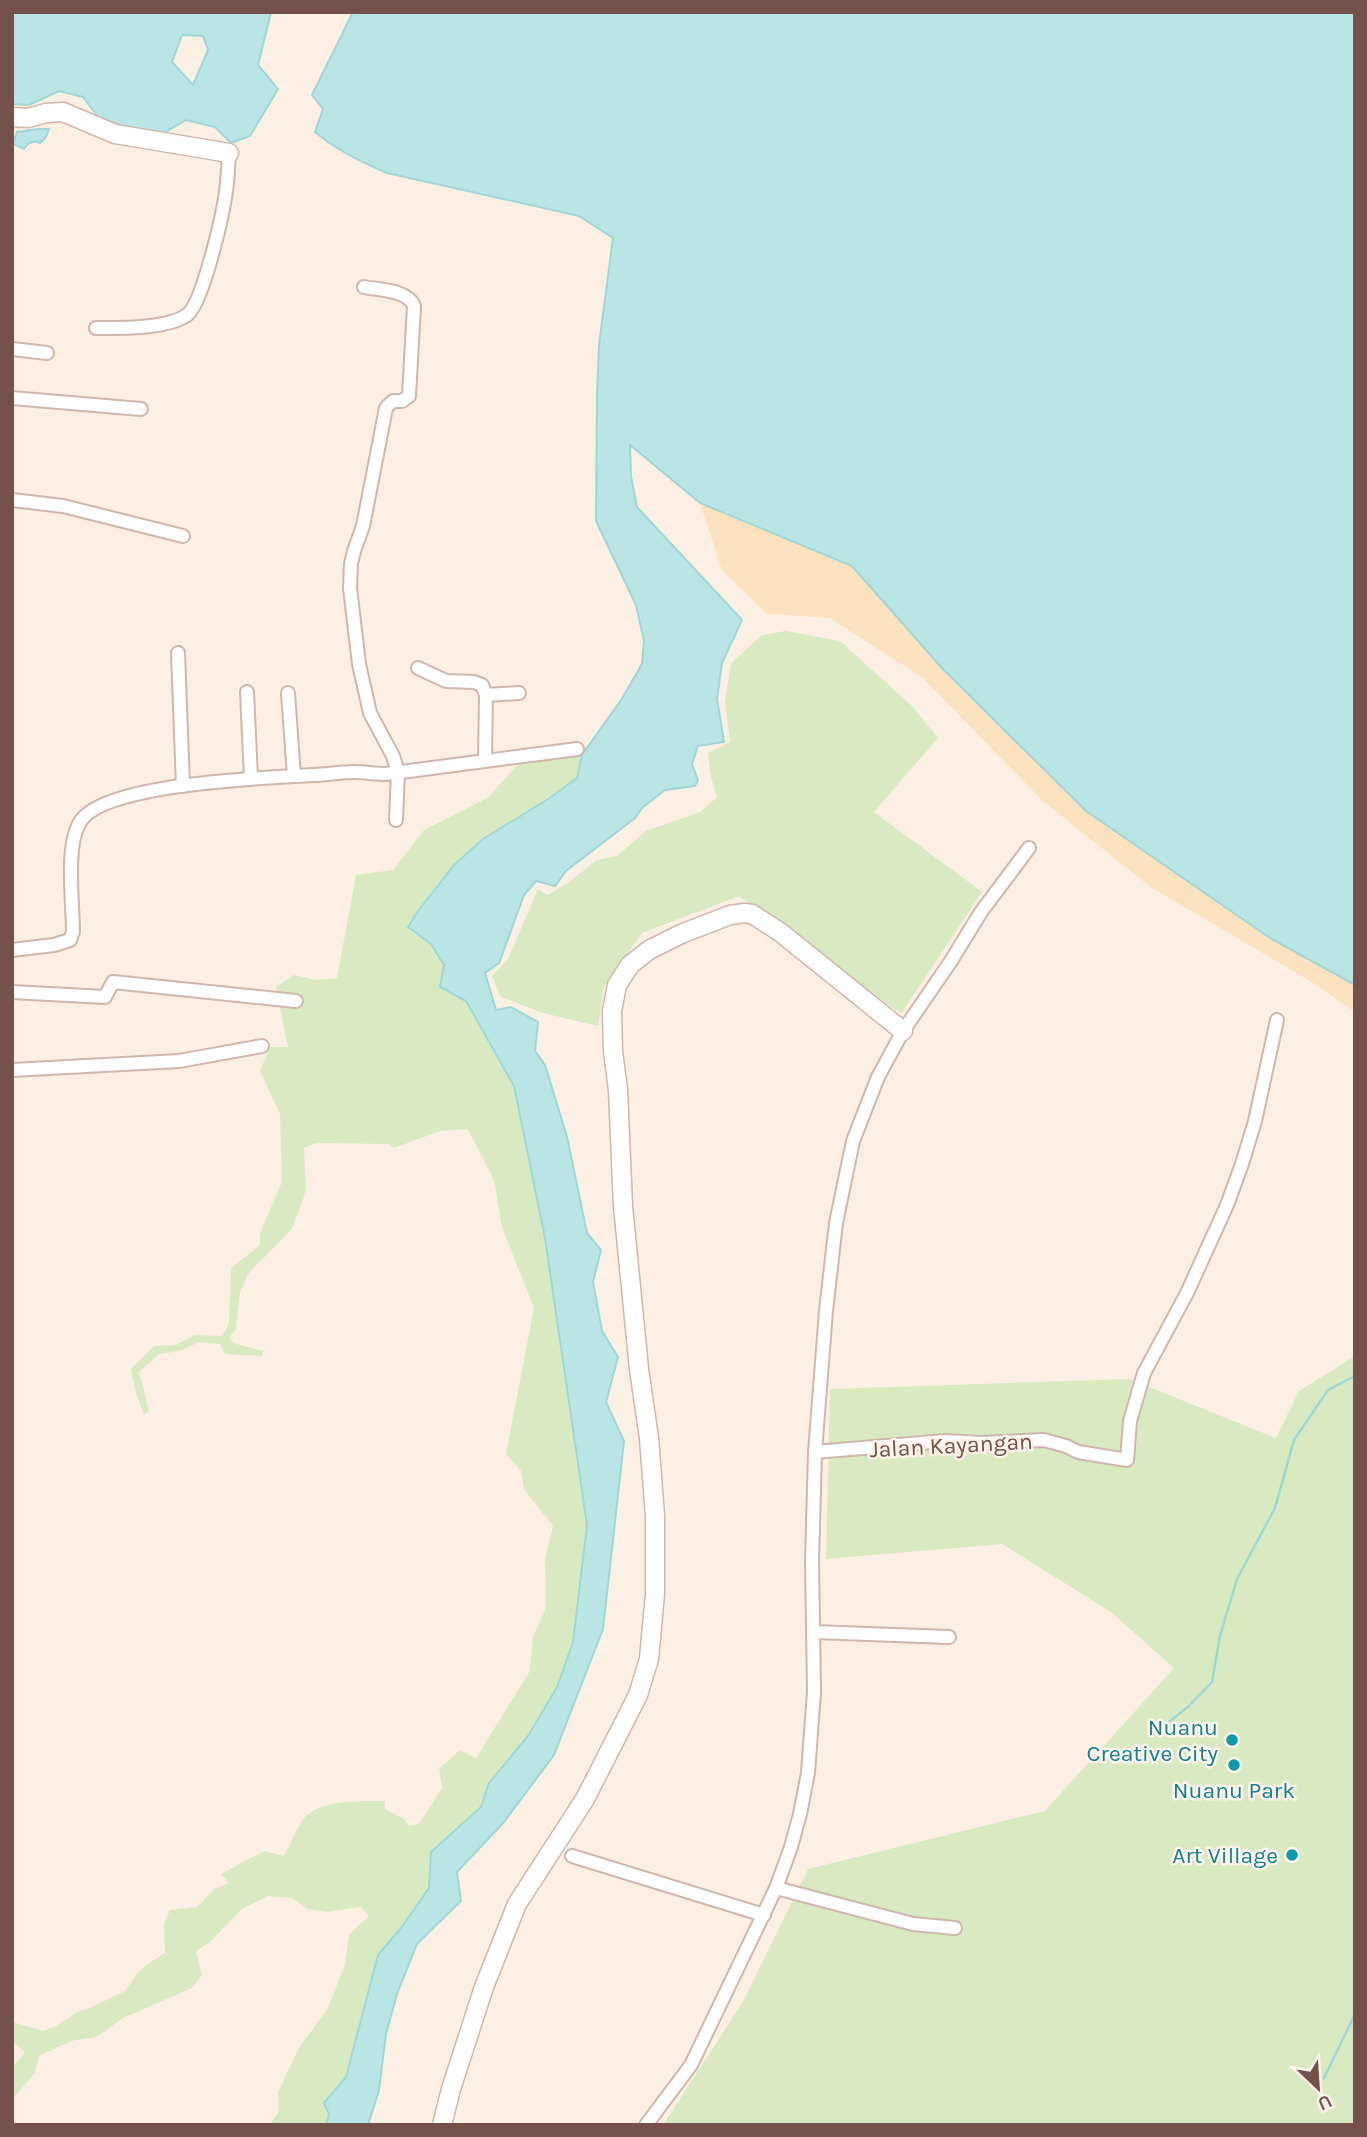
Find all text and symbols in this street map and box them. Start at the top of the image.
street label: Jalan Kayangan [869,1428,1034,1463]
place label: Nuanu Creative City [1086,1714,1218,1767]
marker: Nuanu Creative City [1224,1732,1240,1748]
marker: Nuanu Park [1226,1757,1242,1773]
place label: Nuanu Park [1173,1777,1295,1804]
place label: Art Village [1172,1842,1278,1869]
marker: Art Village [1284,1847,1300,1863]
north arrow [1283,2053,1353,2123]
text: U [1314,2090,1335,2115]

